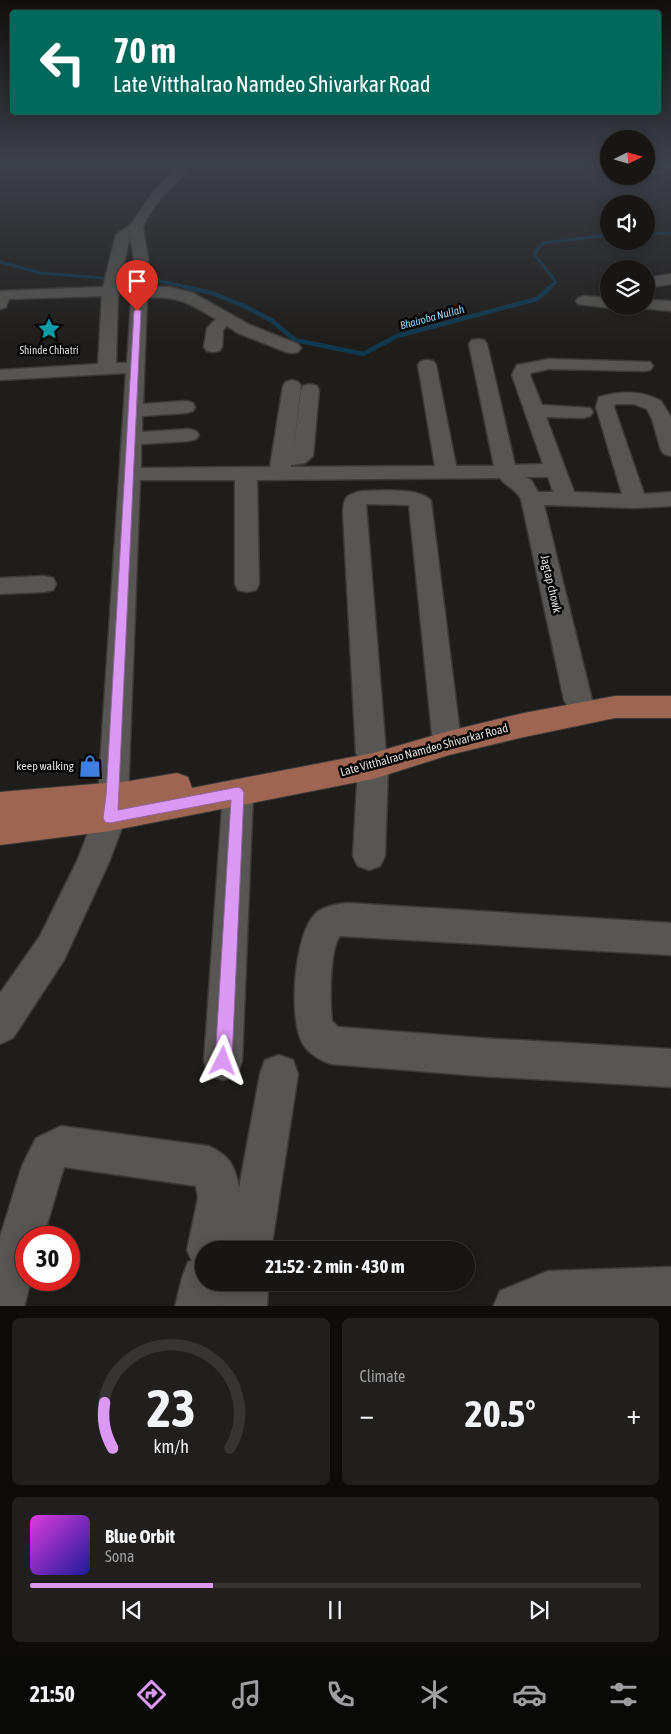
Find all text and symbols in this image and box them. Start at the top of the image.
icon: left [30,30,95,95]
text: 70 m [113,30,176,70]
text: Late Vitthalrao Namdeo Shivarkar Road [113,71,430,97]
north arrow [600,130,655,185]
map controls [600,130,655,315]
button: sound [600,195,655,250]
pin [116,260,158,311]
button: layers [600,260,655,315]
icon: arrive [123,267,151,295]
water label: Bhairoba Nullah [399,302,466,331]
place icon: Shinde Chhatri [36,316,62,342]
place label: Shinde Chhatri [19,344,79,356]
street label: Jagtap chowk [538,554,565,615]
street label: Late Vitthalrao Namdeo Shivarkar Road [339,721,509,779]
shop icon: keep walking [77,753,103,779]
place label: keep walking [16,759,75,773]
position arrow [196,1034,248,1086]
speed limit sign: 30 [15,1226,80,1291]
text: 21:52 · 2 min · 430 m [265,1255,405,1277]
text: Climate [360,1367,405,1385]
text: 23 [146,1378,195,1438]
text: 20.5° [465,1392,536,1435]
text: − [360,1398,374,1430]
text: + [626,1398,641,1430]
text: km/h [153,1436,188,1457]
text: Blue Orbit [105,1525,175,1547]
text: Sona [105,1547,134,1565]
icon: previous [118,1596,146,1624]
icon: pause [321,1596,349,1624]
icon: next [525,1596,553,1624]
icon: directions [134,1677,169,1712]
icon: music [229,1677,264,1712]
icon: phone [323,1677,358,1712]
icon: climate [417,1677,452,1712]
icon: car [512,1677,547,1712]
icon: filters [606,1677,641,1712]
text: 21:50 [30,1681,75,1707]

